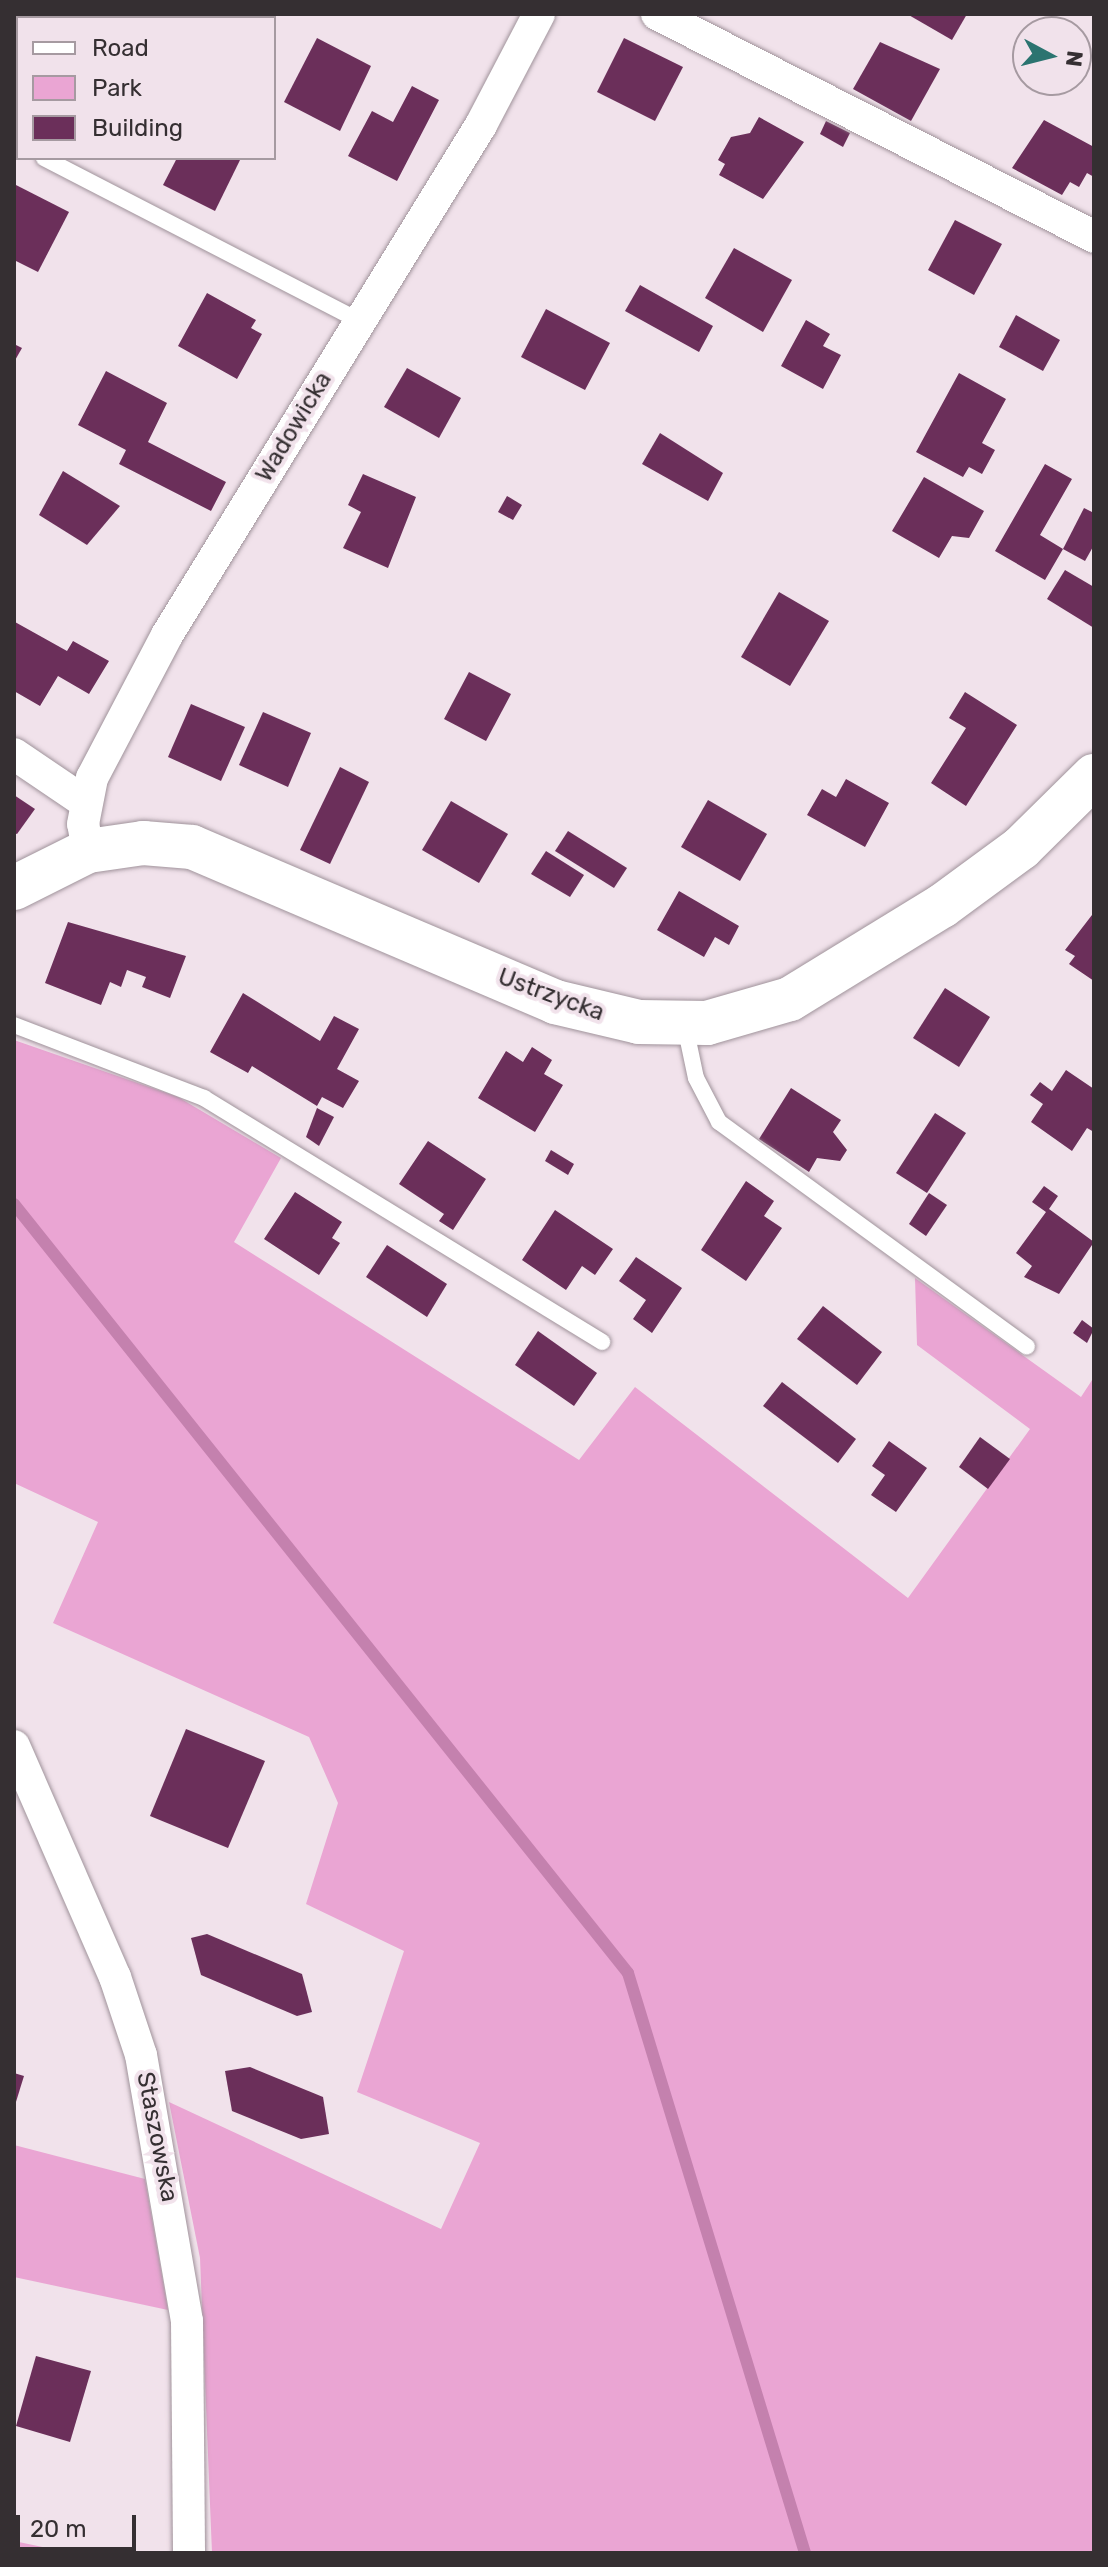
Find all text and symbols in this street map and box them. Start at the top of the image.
legend [16,16,276,160]
north arrow [1012,16,1092,96]
text: Road [92,34,149,62]
text: N [1060,49,1089,68]
text: Park [92,74,142,102]
text: Building [92,114,183,142]
street label: Wadowicka [250,367,338,487]
street label: Ustrzycka [494,962,608,1028]
street label: Staszowska [130,2070,184,2204]
scale bar [20,2499,140,2549]
text: 20 m [30,2515,87,2543]

